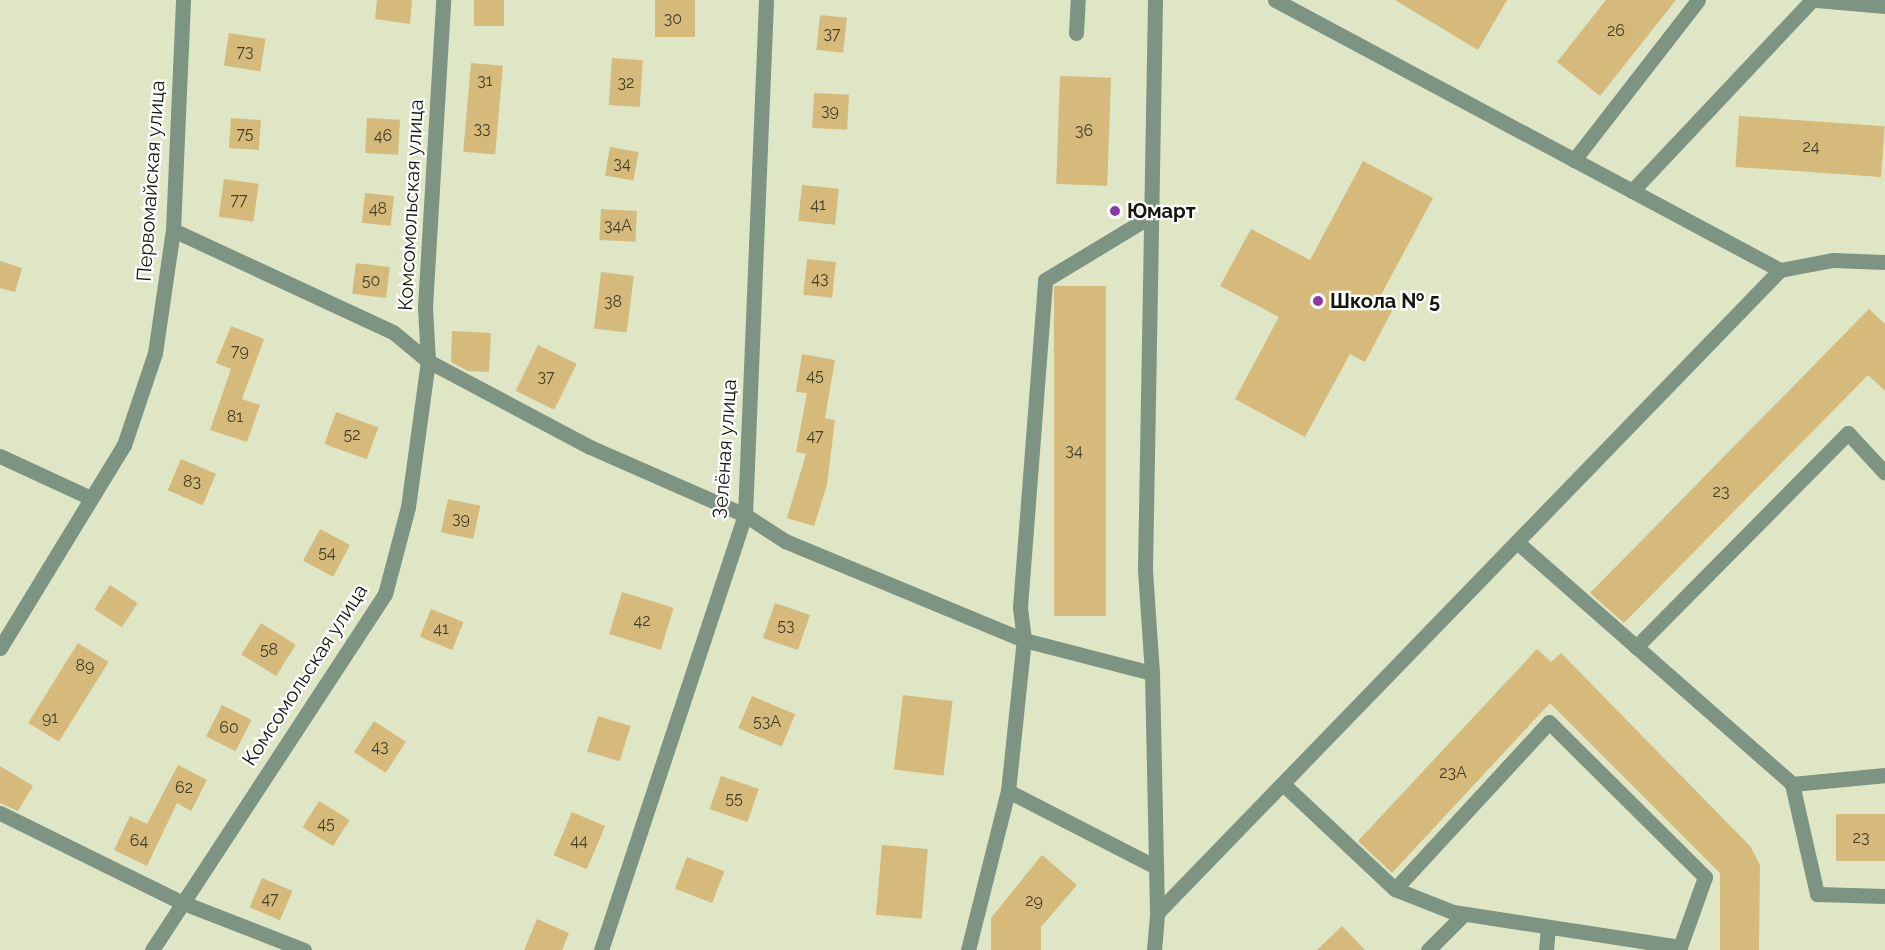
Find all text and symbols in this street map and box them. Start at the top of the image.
house number: 30 [664,9,682,29]
house number: 26 [1607,21,1625,41]
house number: 37 [823,24,841,44]
house number: 73 [236,42,254,62]
house number: 31 [477,71,493,91]
house number: 32 [618,73,634,93]
street label: Первомайская улица [132,79,170,283]
street label: Комсомольская улица [393,98,429,312]
house number: 39 [821,101,839,121]
house number: 33 [473,119,491,139]
house number: 36 [1075,121,1093,141]
house number: 75 [236,124,254,144]
house number: 46 [374,126,392,146]
house number: 24 [1802,137,1820,157]
house number: 34 [613,154,631,174]
house number: 77 [230,190,248,210]
house number: 41 [810,195,826,215]
house number: 48 [369,199,387,219]
place label: Юмарт [1127,199,1196,223]
marker: Юмарт [1108,204,1122,218]
house number: 34А [604,216,632,236]
house number: 43 [811,269,829,289]
house number: 50 [362,271,380,291]
place label: Школа № 5 [1330,289,1440,313]
house number: 38 [604,292,622,312]
marker: Школа № 5 [1311,294,1325,308]
house number: 79 [231,341,249,361]
house number: 45 [806,366,824,386]
house number: 37 [537,367,555,387]
street label: Зелёная улица [708,378,742,520]
house number: 81 [227,407,243,427]
house number: 52 [343,425,361,445]
house number: 47 [806,426,824,446]
house number: 34 [1065,441,1083,461]
house number: 83 [183,472,201,492]
house number: 23 [1713,482,1729,502]
house number: 39 [452,509,470,529]
house number: 54 [318,543,336,563]
street label: Комсомольская улица [237,580,373,770]
house number: 42 [633,611,651,631]
house number: 53 [777,616,795,636]
house number: 41 [433,619,449,639]
house number: 58 [260,640,278,660]
house number: 89 [76,656,94,676]
house number: 91 [42,708,58,728]
house number: 53А [753,712,781,732]
house number: 60 [219,718,239,738]
house number: 43 [371,737,389,757]
house number: 23А [1439,763,1467,783]
house number: 62 [175,778,193,798]
house number: 55 [725,789,743,809]
house number: 45 [317,814,335,834]
house number: 23 [1853,828,1869,848]
house number: 64 [130,831,148,851]
house number: 44 [570,831,588,851]
house number: 47 [261,889,279,909]
house number: 29 [1025,891,1043,911]

